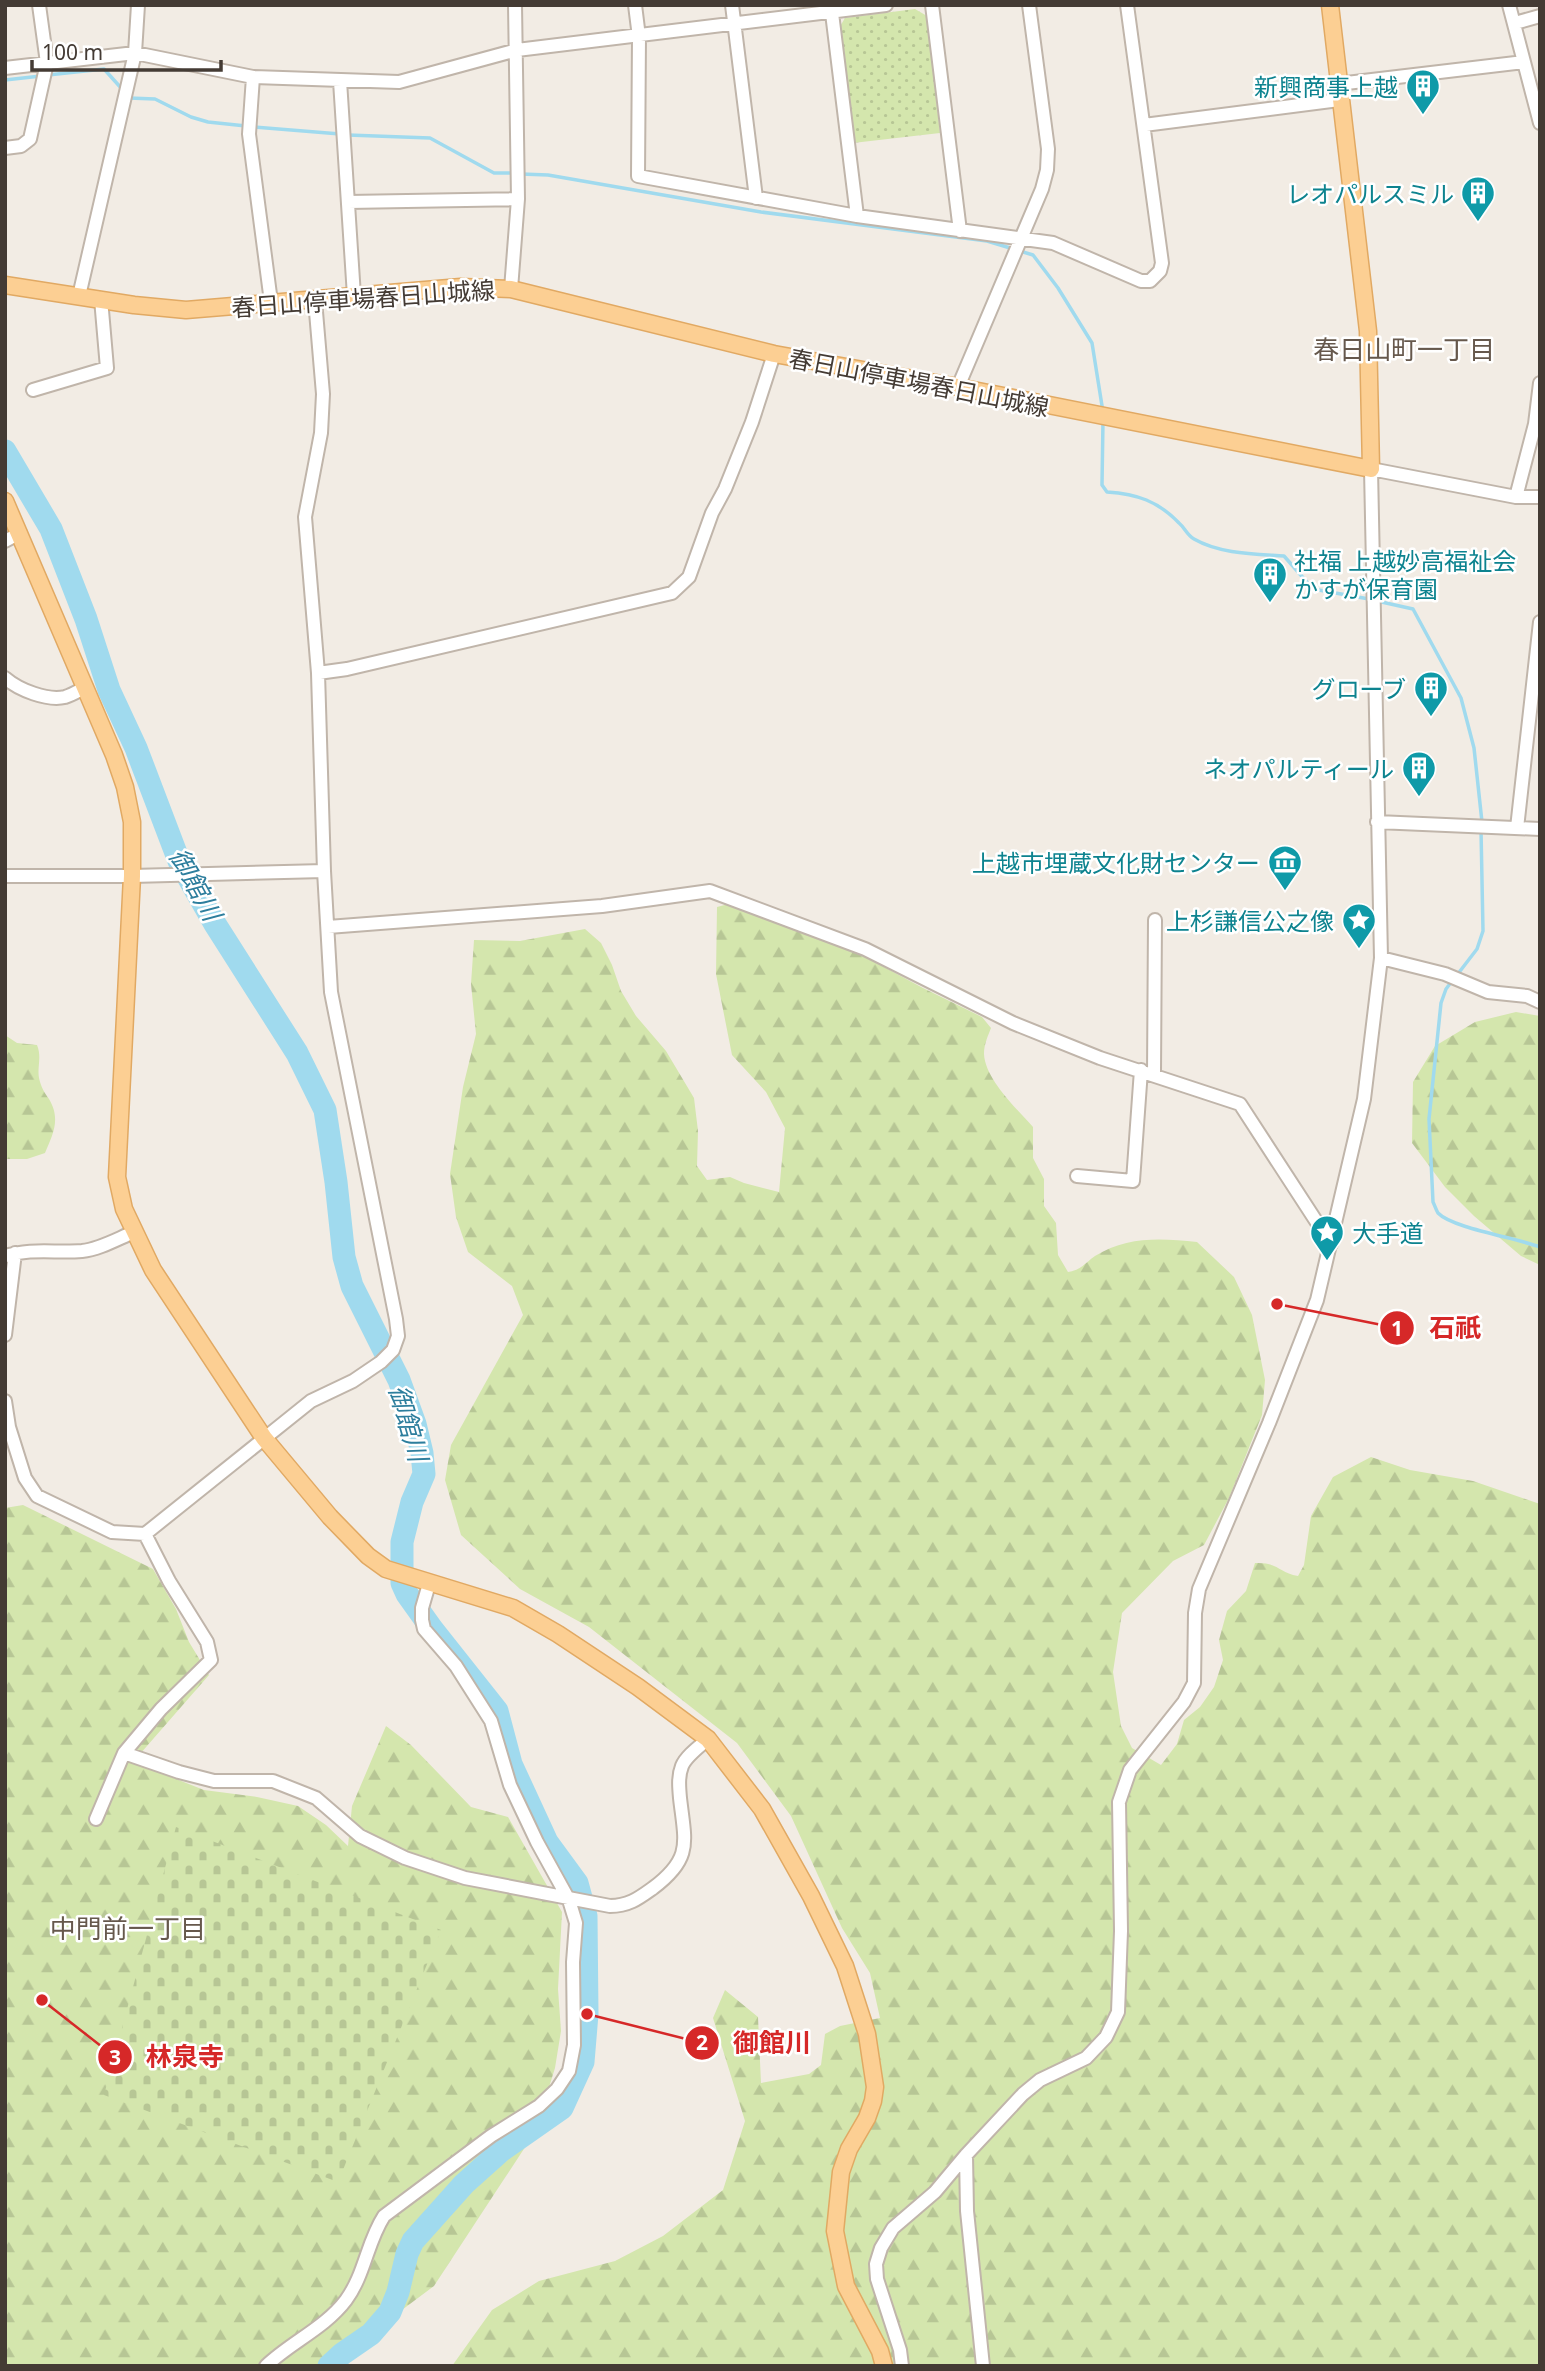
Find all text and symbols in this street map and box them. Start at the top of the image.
scale bar [32,28,220,72]
text: 100 m [42,38,103,66]
building icon: 新興商事上越 [1404,67,1442,116]
place label: 新興商事上越 [1254,70,1398,103]
building icon: レオパルスミル [1459,174,1497,223]
place label: レオパルスミル [1286,177,1454,210]
street label: 春日山停車場春日山城線 [230,272,496,324]
district label: 春日山町一丁目 [1313,331,1495,367]
street label: 春日山停車場春日山城線 [786,341,1052,423]
place label: 社福 上越妙高福祉会 かすが保育園 [1294,544,1516,605]
building icon: 社福 上越妙高福祉会 かすが保育園 [1251,555,1289,604]
building icon: グローブ [1412,669,1450,718]
place label: グローブ [1311,672,1406,705]
building icon: ネオパルティール [1400,749,1438,798]
place label: ネオパルティール [1203,752,1394,785]
water label: 御館川 [161,841,232,929]
museum icon: 上越市埋蔵文化財センター [1266,843,1304,892]
place label: 上越市埋蔵文化財センター [972,846,1260,879]
place icon: 上杉謙信公之像 [1340,901,1378,950]
place label: 上杉謙信公之像 [1166,904,1334,937]
place icon: 大手道 [1308,1213,1346,1262]
place label: 大手道 [1352,1216,1424,1249]
callout: 石祇 [1380,1305,1495,1352]
text: 石祇 [1429,1309,1481,1345]
text: 1 [1391,1314,1403,1342]
water label: 御館川 [381,1381,438,1468]
district label: 中門前一丁目 [50,1910,206,1946]
callout: 御館川 [684,2020,825,2067]
text: 御館川 [733,2024,811,2060]
text: 2 [696,2028,708,2056]
callout: 林泉寺 [97,2034,238,2081]
text: 林泉寺 [146,2038,224,2074]
text: 3 [109,2043,121,2071]

